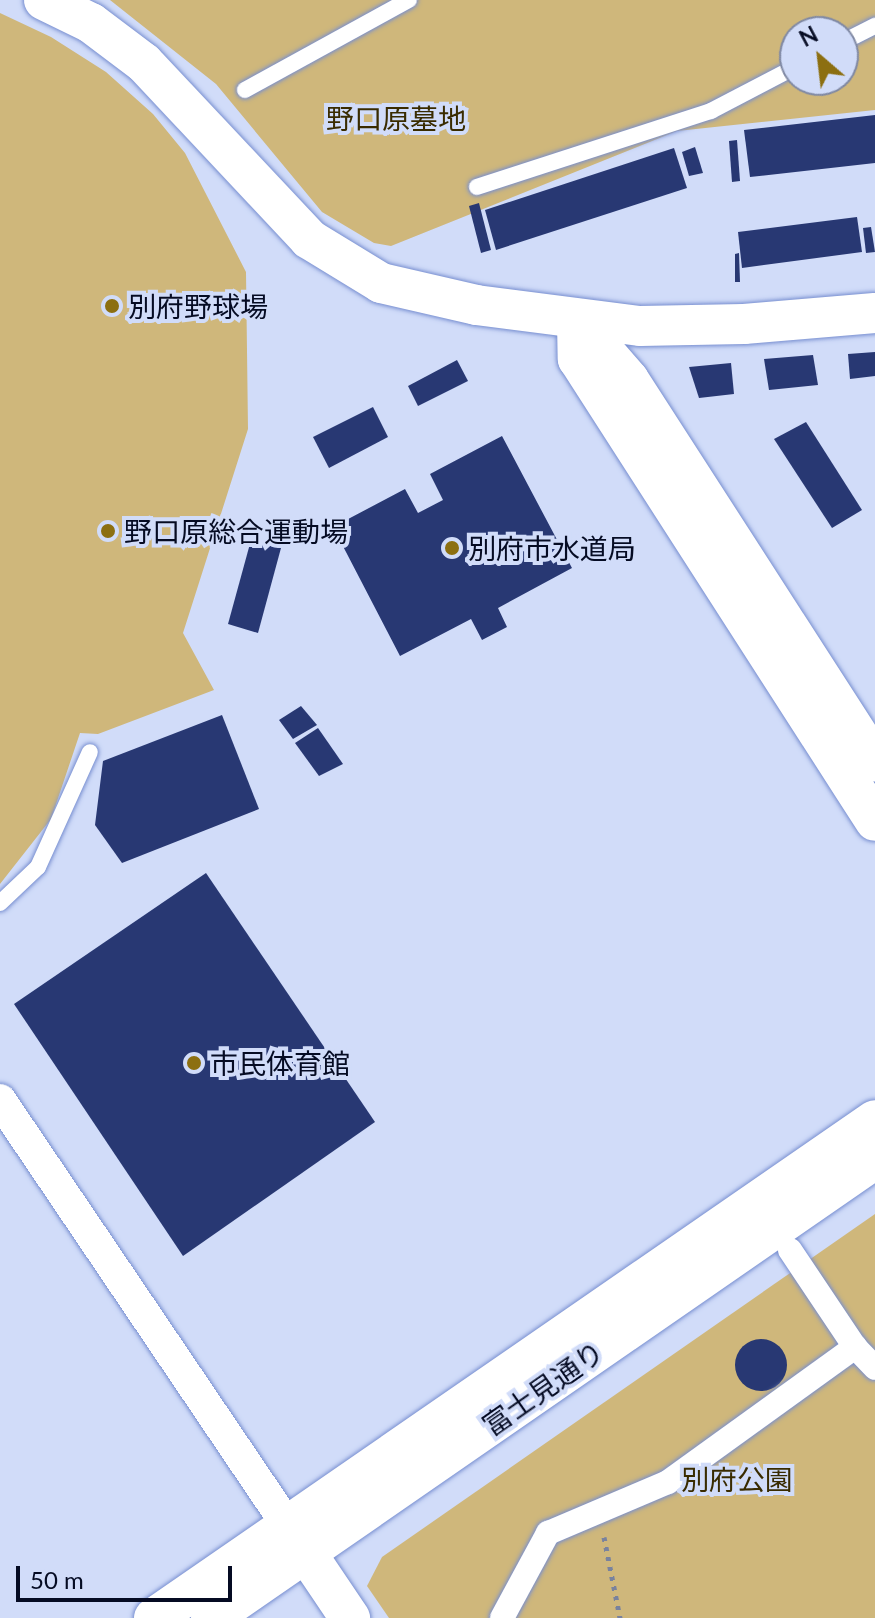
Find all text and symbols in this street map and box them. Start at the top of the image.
north arrow [779,16,859,96]
text: N [795,20,822,52]
park label: 野口原墓地 [326,101,466,135]
place label: 別府野球場 [128,289,268,323]
marker: 別府野球場 [103,297,121,315]
place label: 野口原総合運動場 [124,514,348,548]
marker: 野口原総合運動場 [99,522,117,540]
place label: 別府市水道局 [468,531,636,565]
marker: 別府市水道局 [443,539,461,557]
place label: 市民体育館 [210,1046,350,1080]
marker: 市民体育館 [185,1054,203,1072]
street label: 富士見通り [476,1334,610,1442]
park label: 別府公園 [681,1462,793,1496]
scale bar [20,1550,236,1600]
text: 50 m [30,1565,84,1594]

